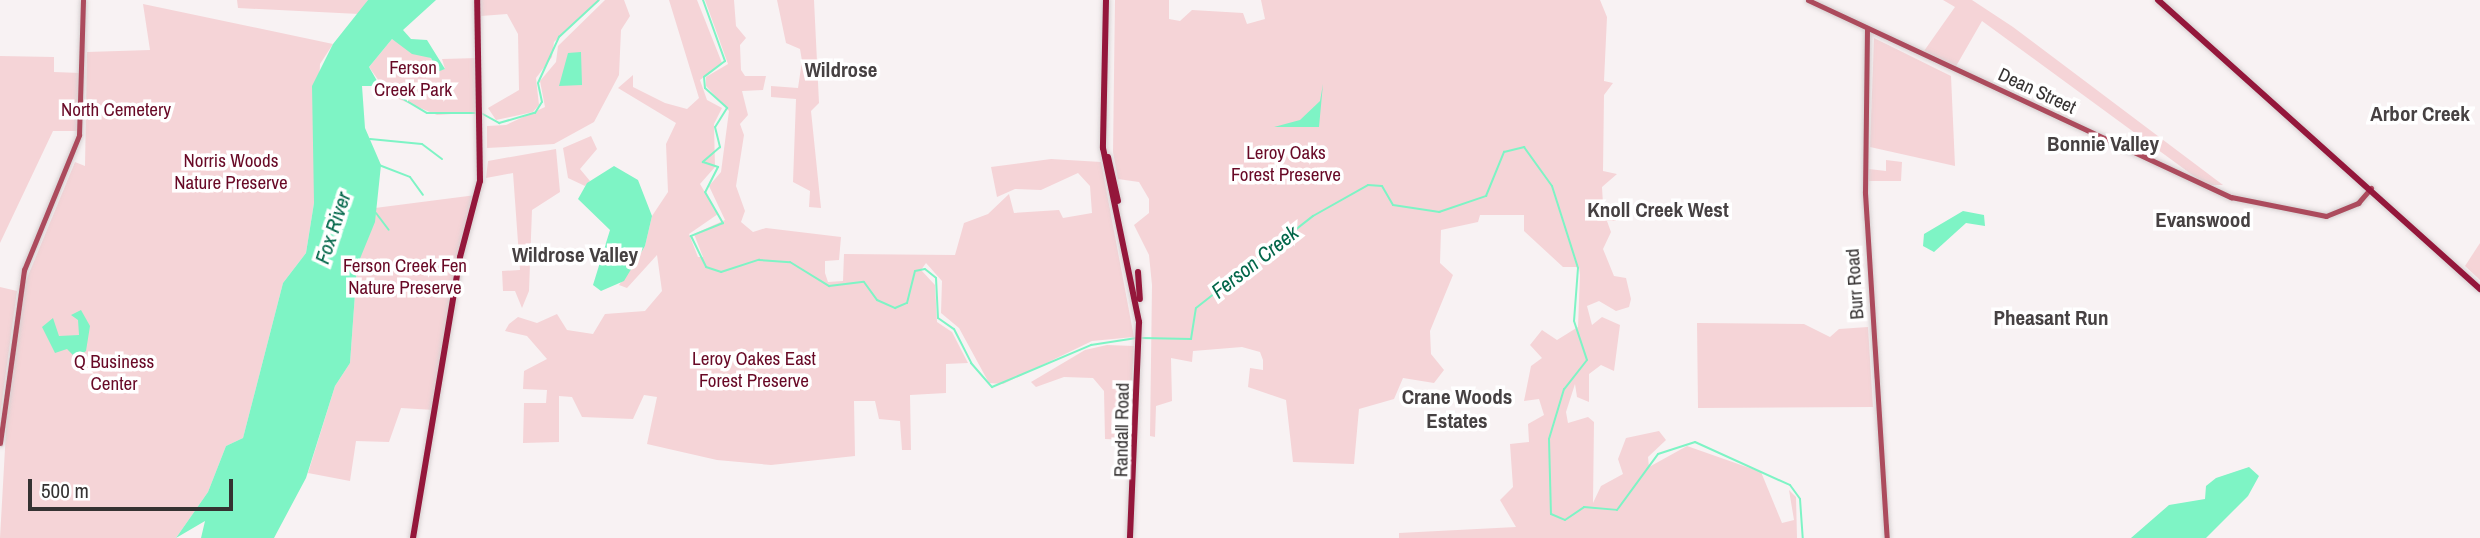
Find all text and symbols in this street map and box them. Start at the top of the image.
park label: Ferson Creek Park [374,57,452,101]
district label: Wildrose [805,57,877,83]
street label: Dean Street [1995,63,2079,119]
park label: North Cemetery [61,99,171,121]
district label: Arbor Creek [2370,101,2470,127]
district label: Bonnie Valley [2047,131,2159,157]
park label: Leroy Oaks Forest Preserve [1231,142,1341,186]
park label: Norris Woods Nature Preserve [174,150,288,194]
water label: Fox River [310,189,356,267]
district label: Knoll Creek West [1587,197,1729,223]
district label: Evanswood [2155,207,2251,233]
water label: Ferson Creek [1206,220,1304,304]
district label: Wildrose Valley [512,242,638,268]
street label: Burr Road [1841,248,1869,320]
park label: Ferson Creek Fen Nature Preserve [343,255,467,299]
district label: Pheasant Run [1994,305,2108,331]
park label: Leroy Oakes East Forest Preserve [692,348,816,392]
park label: Q Business Center [74,351,154,395]
street label: Randall Road [1110,383,1134,477]
district label: Crane Woods Estates [1402,384,1512,434]
scale bar [32,464,236,508]
text: 500 m [41,476,89,505]

